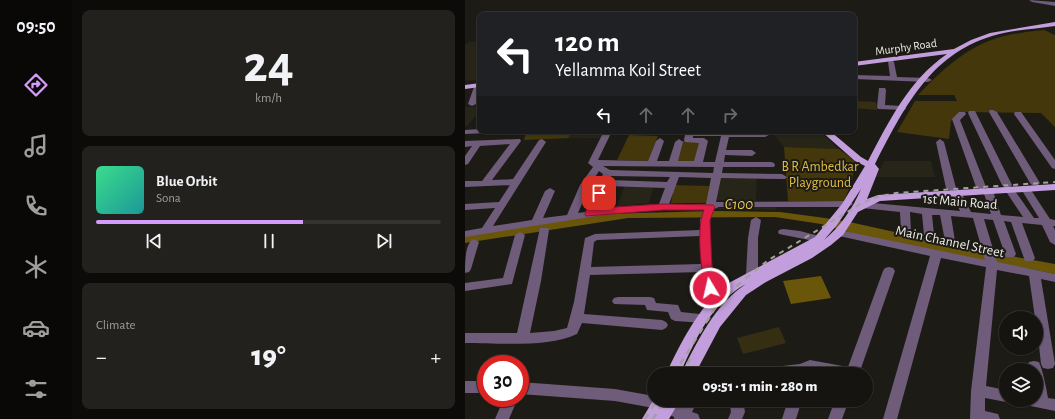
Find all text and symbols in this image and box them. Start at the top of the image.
text: 09:50 [16,18,56,36]
icon: left [489,28,541,80]
text: 120 m [555,29,620,57]
street label: Murphy Road [874,37,938,58]
text: 24 [243,39,294,91]
text: Yellamma Koil Street [555,62,701,80]
icon: directions [22,71,50,99]
text: km/h [255,92,282,105]
icon: left [593,104,615,126]
icon: ahead [635,104,657,126]
icon: ahead [677,104,699,126]
icon: right [719,104,741,126]
icon: music [22,132,50,160]
park label: B R Ambedkar Playground [782,160,859,190]
text: Blue Orbit [156,174,217,189]
pin [582,176,616,210]
icon: arrive [588,182,610,204]
icon: phone [22,192,50,220]
text: Sona [156,192,181,205]
street label: 1st Main Road [922,192,998,212]
water label: C100 [725,197,753,212]
street label: Main Channel Street [894,224,1006,260]
icon: previous [143,230,165,252]
icon: pause [258,230,280,252]
icon: next [373,230,395,252]
icon: climate [22,253,50,281]
position arrow [689,267,731,309]
map controls [999,311,1043,407]
button: sound [999,311,1043,355]
icon: car [22,314,50,342]
text: Climate [96,319,135,332]
text: 19° [251,341,286,371]
text: − [96,346,107,368]
text: + [430,346,441,368]
speed limit sign: 30 [477,355,529,407]
button: layers [999,363,1043,407]
icon: filters [22,375,50,403]
text: 09:51 · 1 min · 280 m [703,379,817,394]

